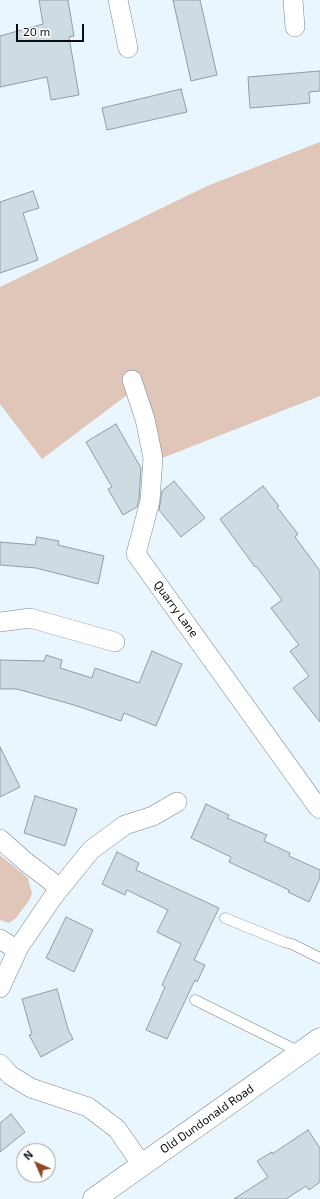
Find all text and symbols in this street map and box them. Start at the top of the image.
scale bar [18,16,86,42]
text: 20 m [23,24,50,38]
street label: Quarry Lane [151,578,201,640]
street label: Old Dundonald Road [157,1081,257,1157]
north arrow [16,1143,56,1183]
text: N [20,1147,35,1162]

